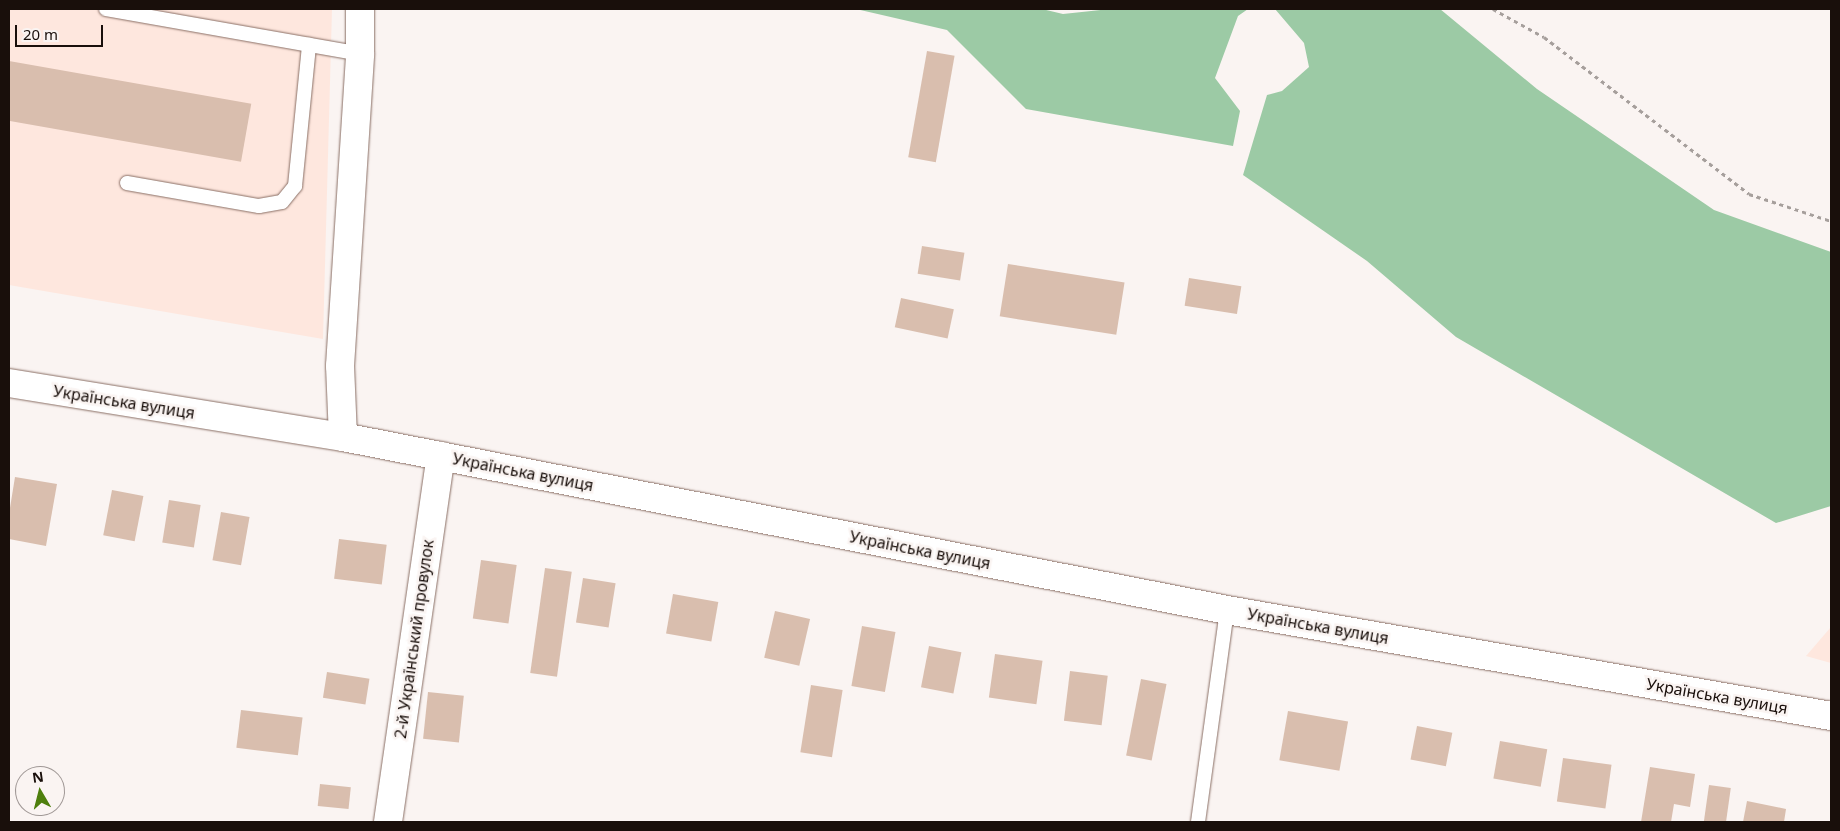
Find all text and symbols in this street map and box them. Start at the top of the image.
scale bar [18,15,105,47]
text: 20 m [23,24,58,44]
street label: Українська вулиця [52,381,196,423]
street label: Українська вулиця [451,449,595,495]
street label: Українська вулиця [848,527,992,573]
street label: 2-й Український провулок [391,538,437,740]
street label: Українська вулиця [1246,604,1390,648]
street label: Українська вулиця [1645,674,1789,718]
north arrow [15,766,65,816]
text: N [31,766,45,787]

